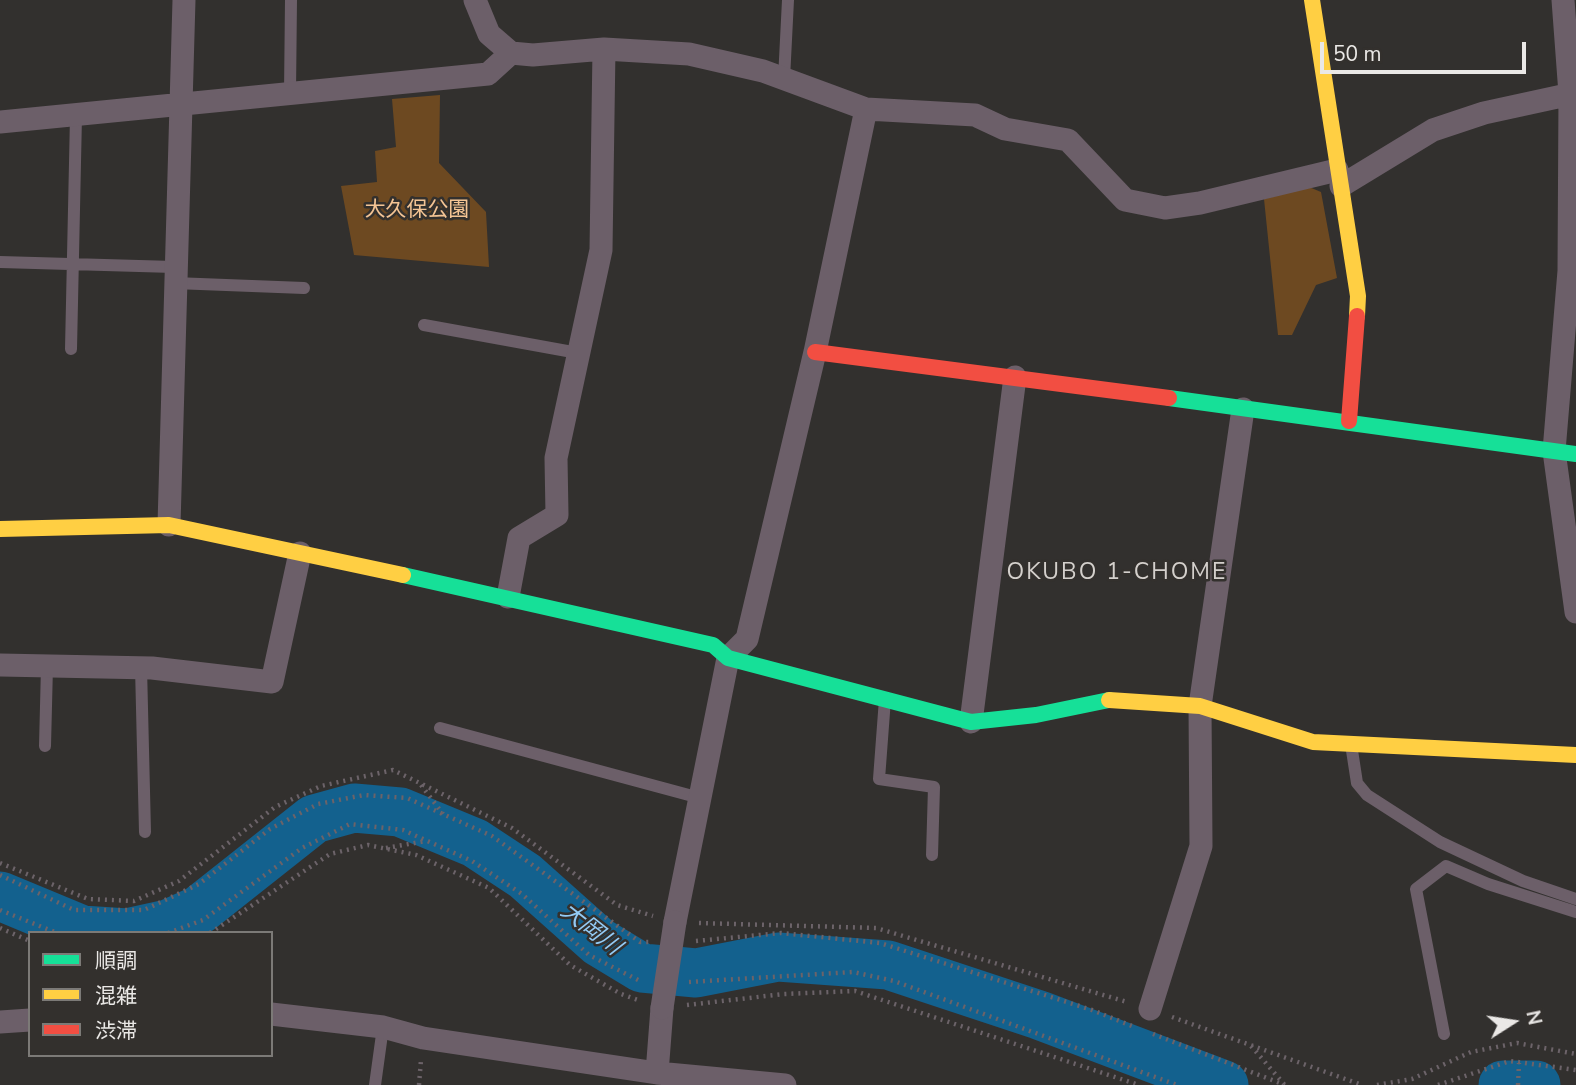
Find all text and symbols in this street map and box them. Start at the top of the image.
scale bar [1324,28,1530,72]
text: 50 m [1333,40,1382,68]
park label: 大久保公園 [365,198,469,224]
district label: OKUBO 1-CHOME [1008,559,1226,587]
water label: 大岡川 [554,898,626,962]
legend [28,931,273,1057]
text: 順調 [95,947,137,975]
text: 混雑 [95,982,137,1010]
north arrow [1478,987,1548,1057]
text: N [1519,1008,1548,1027]
text: 渋滞 [95,1017,137,1045]

